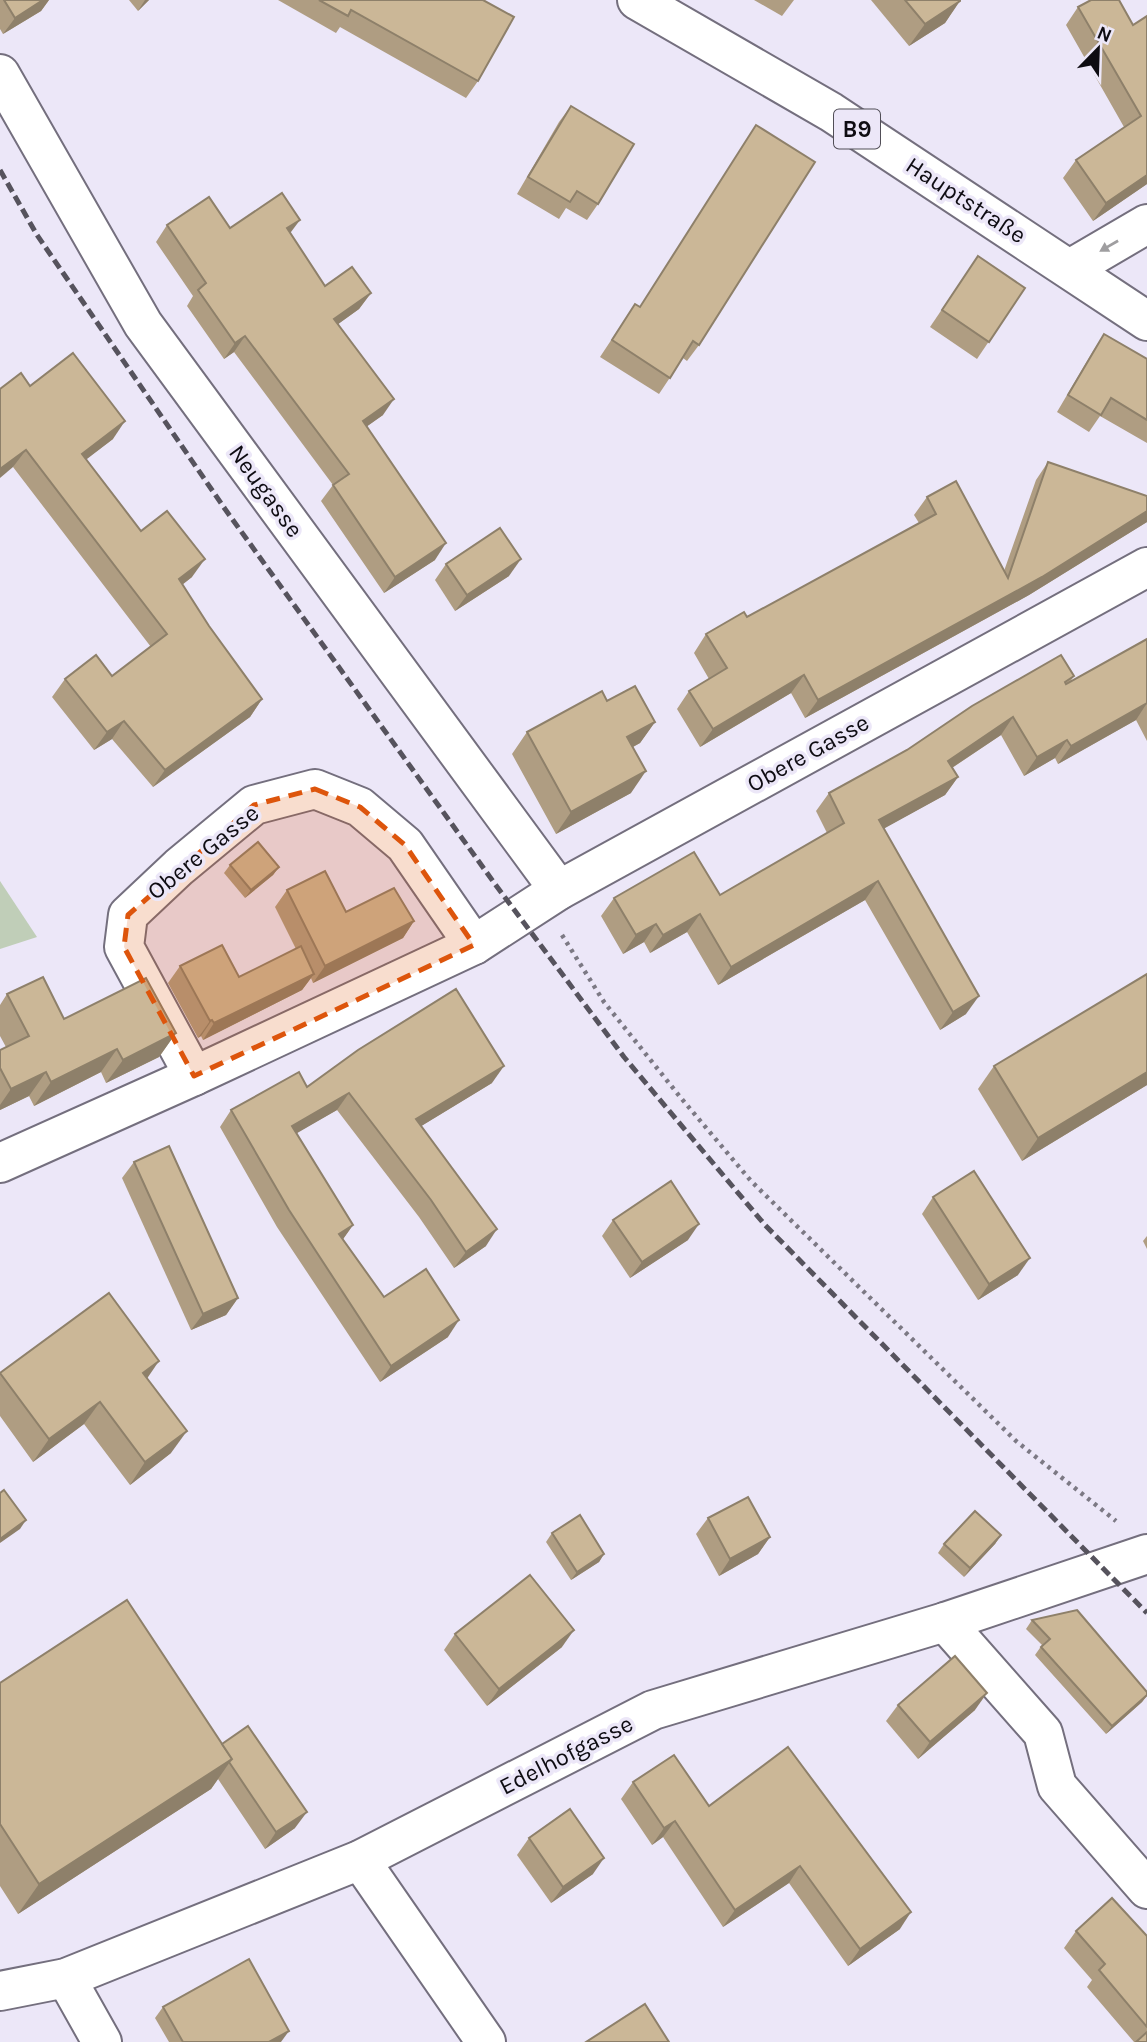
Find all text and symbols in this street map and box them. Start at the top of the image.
north arrow [1063,14,1133,84]
text: N [1094,21,1115,47]
road number: B9 [834,110,880,148]
street label: Hauptstraße [901,151,1031,249]
one-way arrow [1099,240,1118,252]
street label: Neugasse [223,439,309,543]
street label: Obere Gasse [742,708,874,798]
street label: Obere Gasse [142,799,264,905]
street label: Edelhofgasse [494,1709,638,1801]

